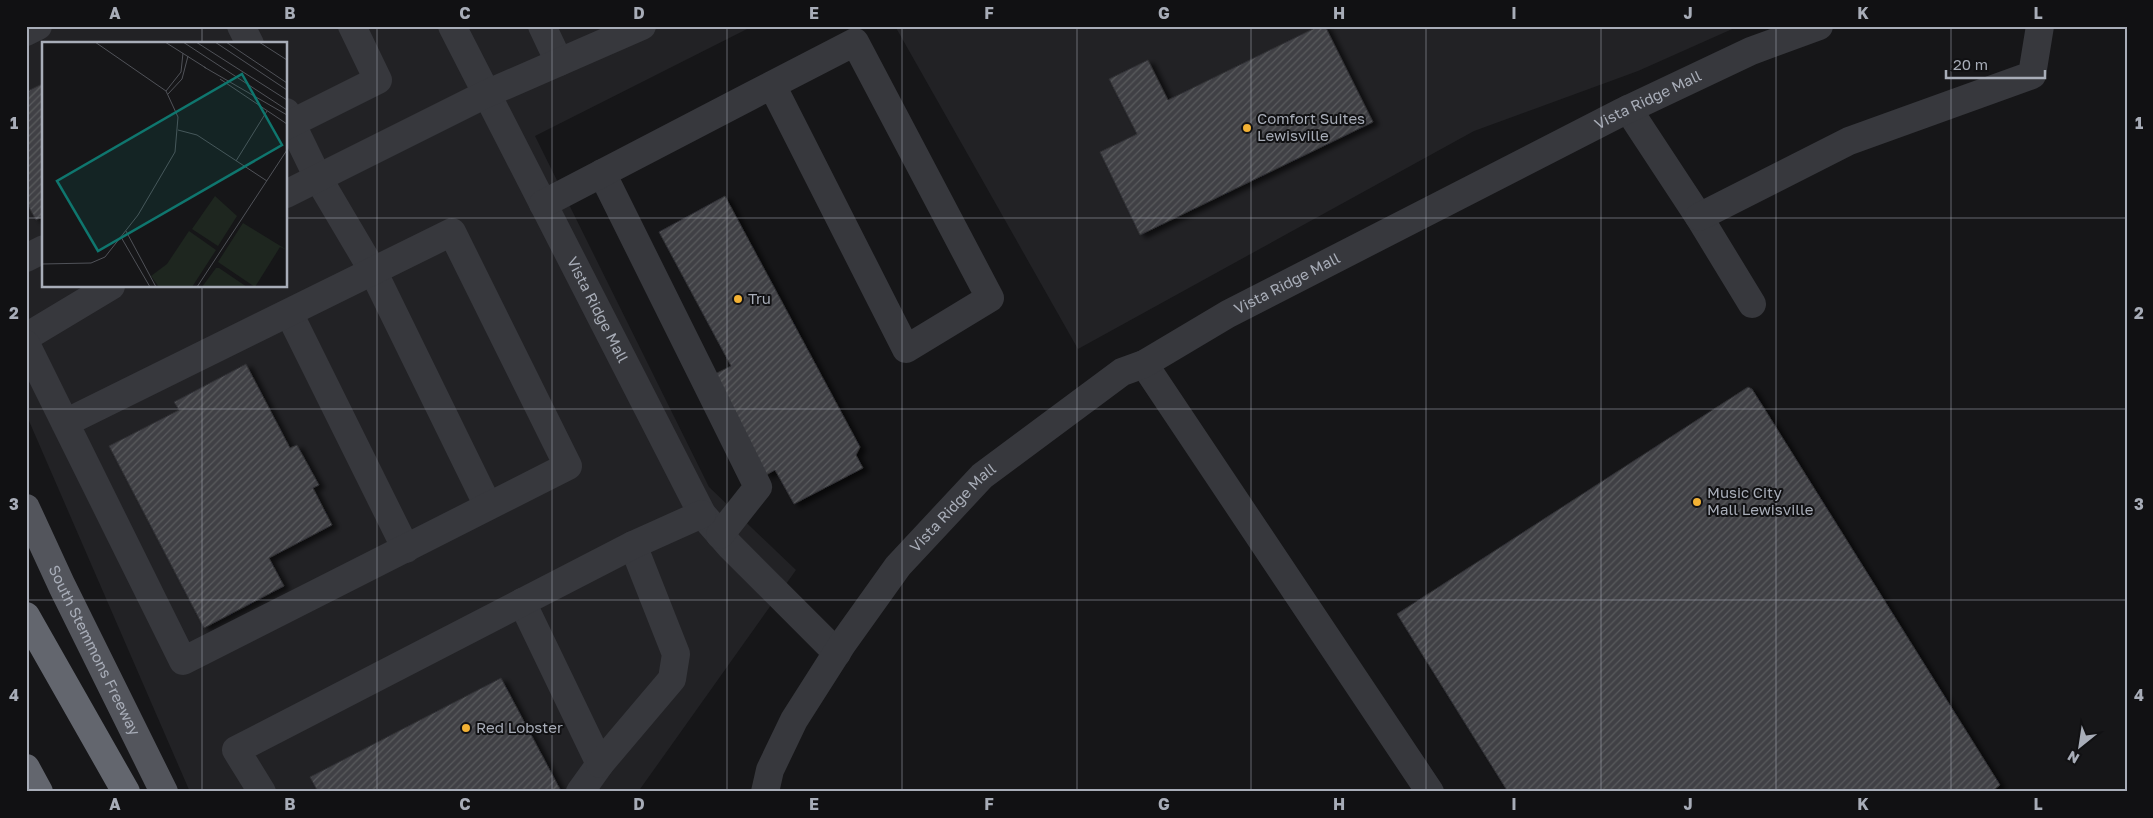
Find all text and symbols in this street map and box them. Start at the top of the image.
text: A [109,3,121,23]
text: B [284,3,296,23]
text: C [459,3,471,23]
text: D [633,3,645,23]
text: E [809,3,819,23]
text: F [984,3,994,23]
text: G [1158,3,1170,23]
text: H [1333,3,1345,23]
text: I [1511,3,1517,23]
text: J [1683,3,1693,23]
text: K [1857,3,1869,23]
text: L [2033,3,2043,23]
inset map [42,42,288,288]
scale bar [1946,48,2044,80]
text: 20 m [1953,55,1988,73]
street label: Vista Ridge Mall [1591,66,1704,133]
place label: Comfort Suites Lewisville [1257,109,1365,144]
text: 1 [10,113,18,133]
text: 1 [2135,113,2143,133]
marker: Comfort Suites Lewisville [1241,122,1253,134]
street label: Vista Ridge Mall [1231,248,1343,317]
street label: Vista Ridge Mall [564,254,633,366]
place label: Tru [748,289,771,307]
marker: Tru [732,293,744,305]
text: 2 [9,303,19,323]
text: 2 [2134,303,2144,323]
street label: Vista Ridge Mall [906,459,999,555]
place label: Music City Mall Lewisville [1707,483,1814,518]
text: 3 [9,494,19,514]
text: 3 [2134,494,2144,514]
marker: Music City Mall Lewisville [1691,496,1703,508]
street label: South Stemmons Freeway [46,562,145,739]
text: 4 [9,685,19,705]
text: 4 [2134,685,2144,705]
place label: Red Lobster [476,718,563,736]
north arrow [2056,720,2106,770]
marker: Red Lobster [460,722,472,734]
text: N [2064,748,2082,768]
text: A [109,794,121,814]
text: B [284,794,296,814]
text: C [459,794,471,814]
text: D [633,794,645,814]
text: E [809,794,819,814]
text: F [984,794,994,814]
text: G [1158,794,1170,814]
text: H [1333,794,1345,814]
text: I [1511,794,1517,814]
text: J [1683,794,1693,814]
text: K [1857,794,1869,814]
text: L [2033,794,2043,814]

